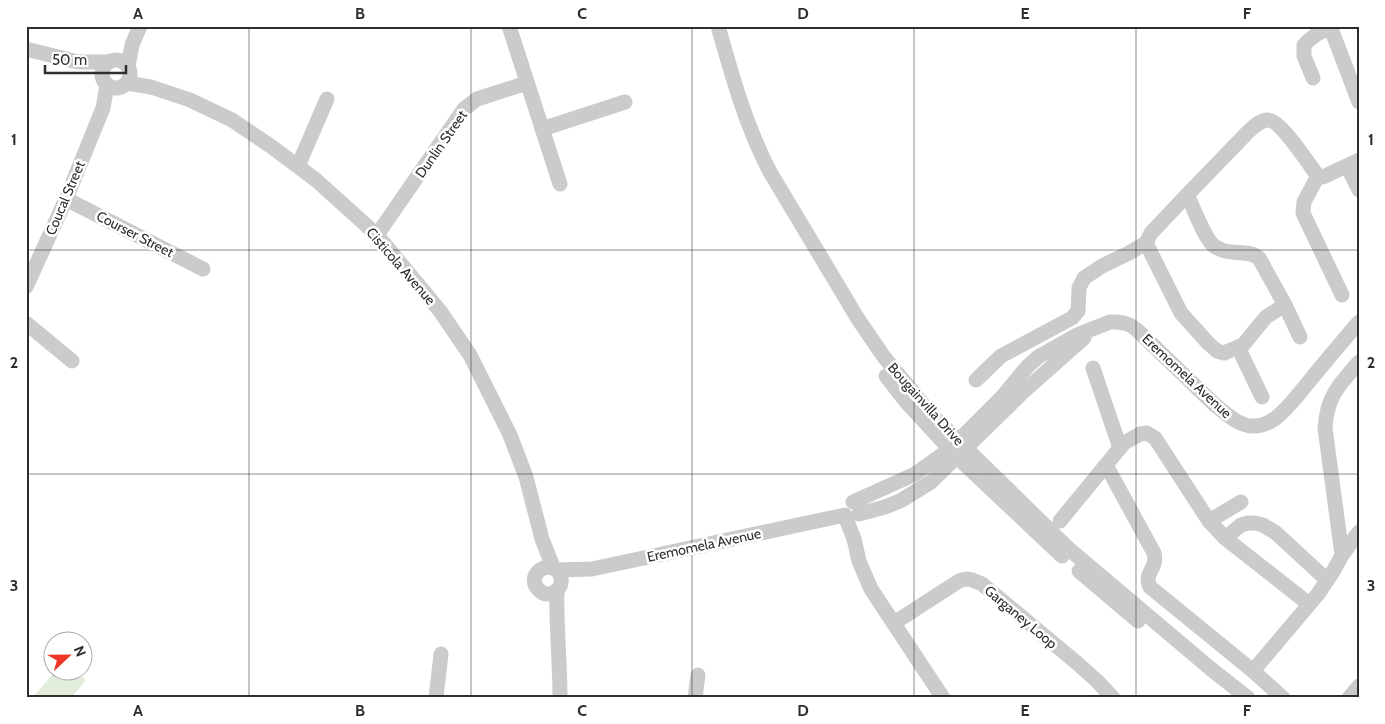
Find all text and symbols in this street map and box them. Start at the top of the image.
text: A [133,4,143,23]
text: B [355,4,365,23]
text: C [577,4,587,23]
text: D [797,4,809,23]
text: E [1020,4,1030,23]
text: F [1243,4,1252,23]
scale bar [45,42,126,74]
text: 50 m [52,51,87,69]
street label: Dunlin Street [411,106,471,181]
text: 1 [11,130,17,149]
text: 1 [1368,130,1374,149]
street label: Coucal Street [41,158,89,238]
street label: Courser Street [93,207,177,261]
street label: Cisticola Avenue [362,223,440,309]
street label: Eremomela Avenue [1138,330,1236,422]
text: 2 [10,353,18,372]
text: 2 [1367,353,1375,372]
street label: Bougainvilla Drive [884,359,968,449]
street label: Eremomela Avenue [645,524,763,566]
text: 3 [10,576,18,595]
text: 3 [1367,576,1375,595]
street label: Garganey Loop [981,581,1061,653]
north arrow [42,632,92,682]
text: N [70,643,90,659]
text: A [133,701,143,720]
text: B [355,701,365,720]
text: C [577,701,587,720]
text: D [797,701,809,720]
text: E [1020,701,1030,720]
text: F [1243,701,1252,720]

